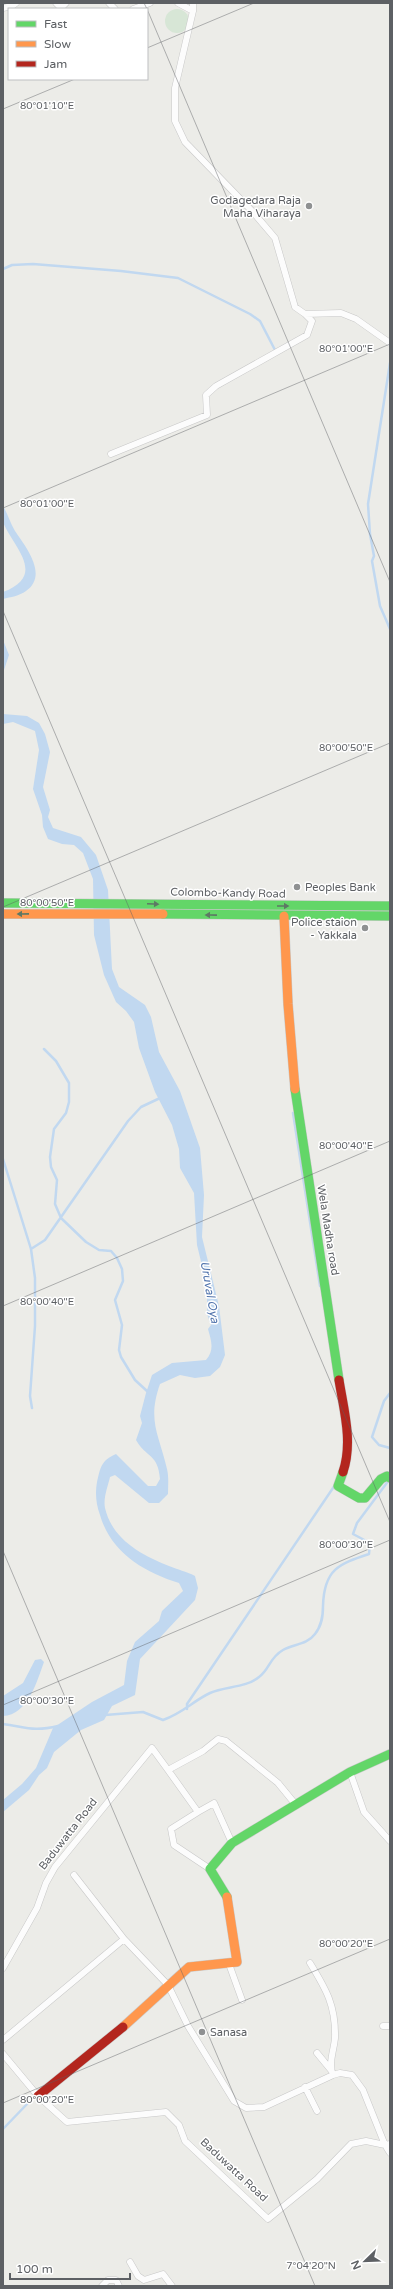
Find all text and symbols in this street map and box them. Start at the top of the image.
legend [8,8,148,80]
text: Fast [44,17,68,31]
text: Slow [44,37,71,51]
text: Jam [44,57,67,71]
text: 80°01'10"E [20,100,74,112]
place label: Godagedara Raja Maha Viharaya [210,194,301,220]
marker: Godagedara Raja Maha Viharaya [304,201,314,211]
text: 80°01'00"E [319,343,373,355]
text: 80°01'00"E [20,498,74,510]
text: 80°00'50"E [319,742,373,754]
place label: Peoples Bank [305,881,376,894]
marker: Peoples Bank [292,882,302,892]
street label: Colombo-Kandy Road [170,885,286,901]
text: 80°00'50"E [20,897,74,909]
one-way arrow [147,901,160,907]
one-way arrow [277,903,290,909]
one-way arrow [16,911,29,917]
one-way arrow [205,911,217,918]
place label: Police staion - Yakkala [291,916,357,942]
marker: Police staion - Yakkala [360,923,370,933]
text: 80°00'40"E [319,1140,373,1152]
street label: Wela Madha road [314,1184,342,1276]
water label: Uruval Oya [198,1260,222,1324]
text: 80°00'40"E [20,1296,74,1308]
text: 80°00'30"E [319,1539,373,1551]
text: 80°00'30"E [20,1695,74,1707]
street label: Baduwatta Road [36,1796,100,1872]
text: 80°00'20"E [319,1938,373,1950]
place label: Sanasa [210,2026,247,2039]
marker: Sanasa [197,2027,207,2037]
text: 80°00'20"E [20,2094,74,2106]
street label: Baduwatta Road [198,2135,270,2205]
north arrow [345,2241,385,2281]
scale bar [10,2255,130,2281]
text: N [349,2258,364,2271]
text: 7°04'20"N [286,2260,336,2272]
text: 100 m [16,2262,53,2276]

